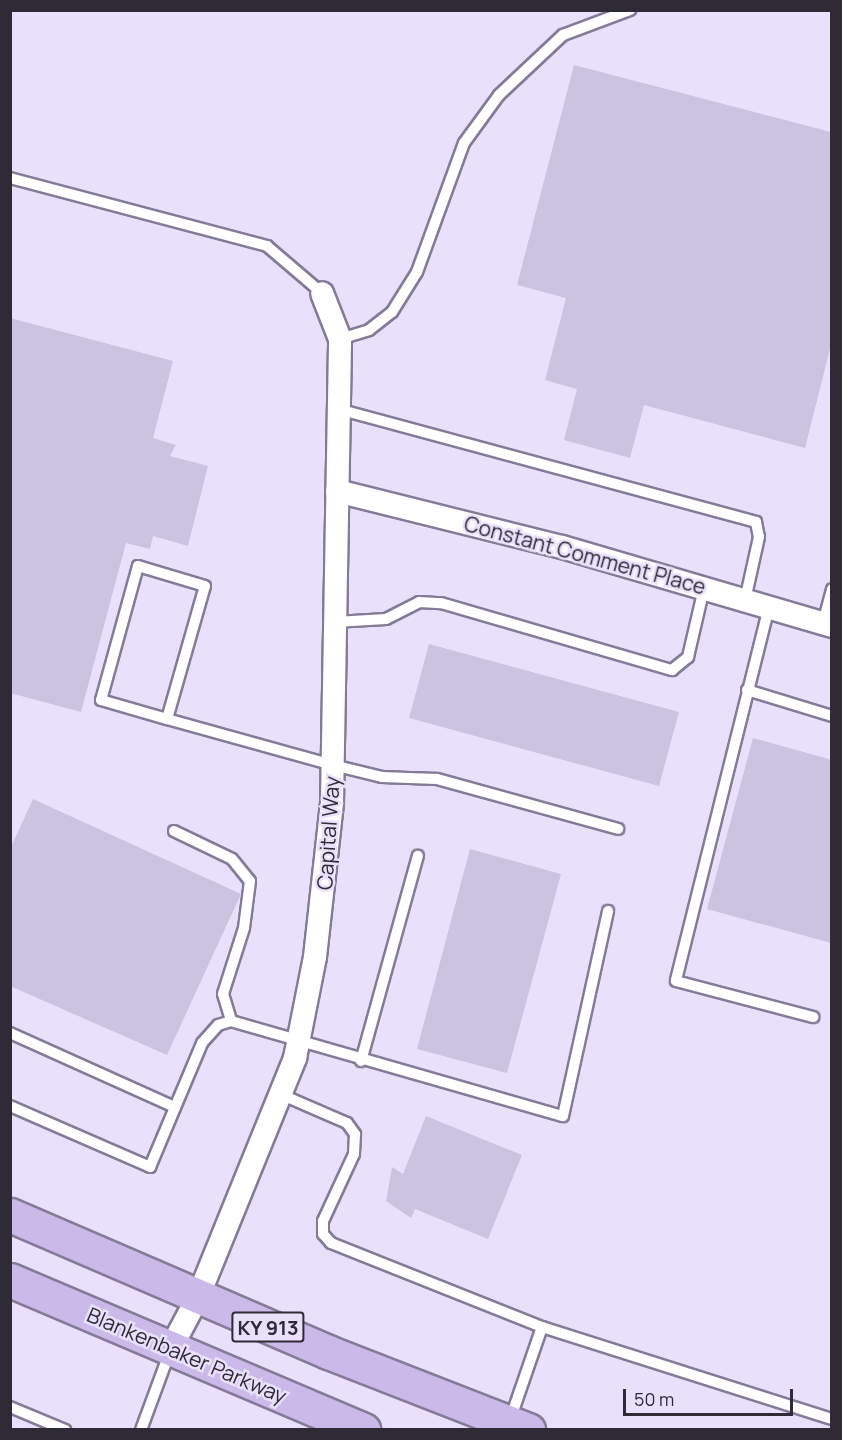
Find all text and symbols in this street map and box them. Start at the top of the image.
street label: Constant Comment Place [461,511,709,599]
street label: Capital Way [311,775,345,891]
street label: Blankenbaker Parkway [83,1302,291,1408]
road number: KY 913 [230,1310,306,1344]
scale bar [626,1377,796,1415]
text: 50 m [634,1387,674,1411]

